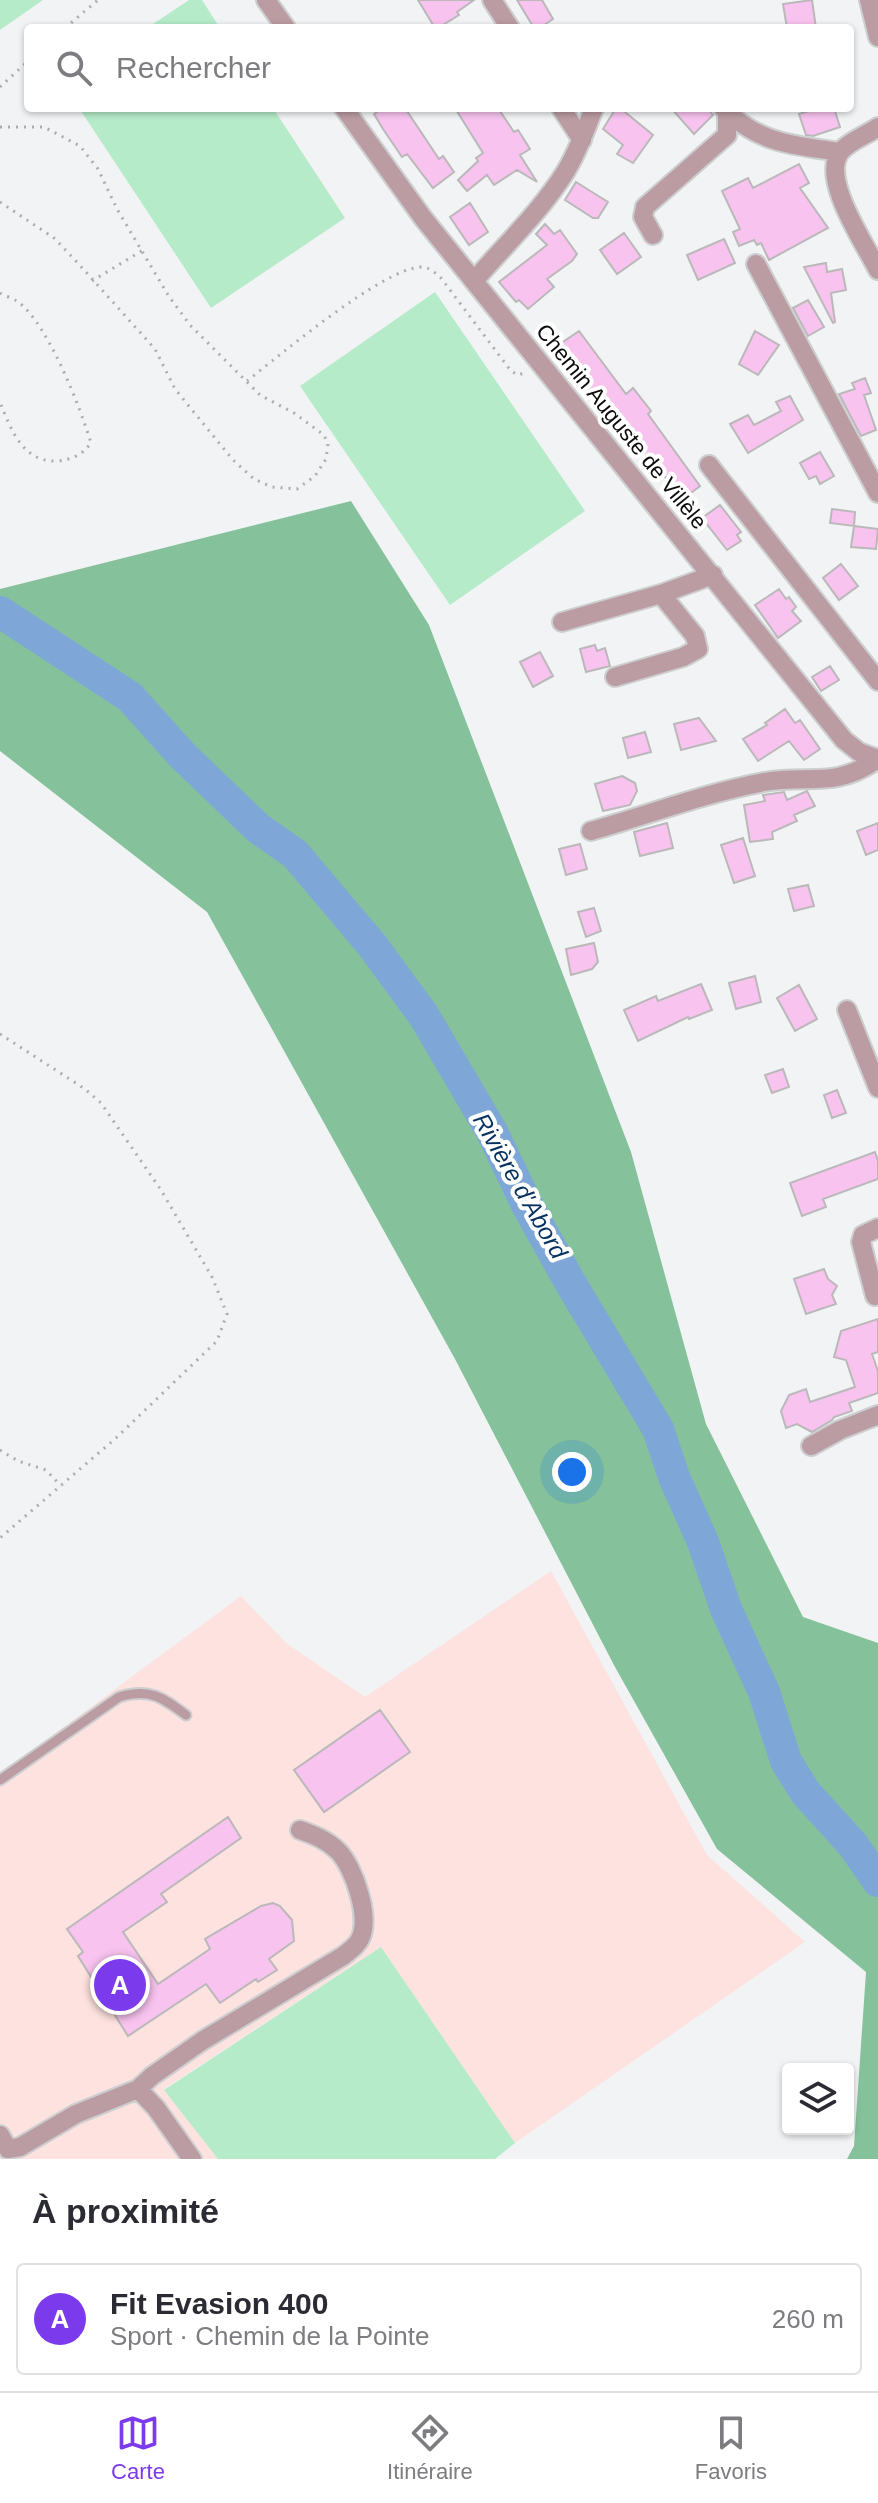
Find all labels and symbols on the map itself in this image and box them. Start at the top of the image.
street label: Chemin Auguste de Villèle [531,319,712,534]
water label: Rivière d'Abord [468,1108,573,1264]
your location [552,1452,592,1492]
pin: A [94,1955,146,2015]

